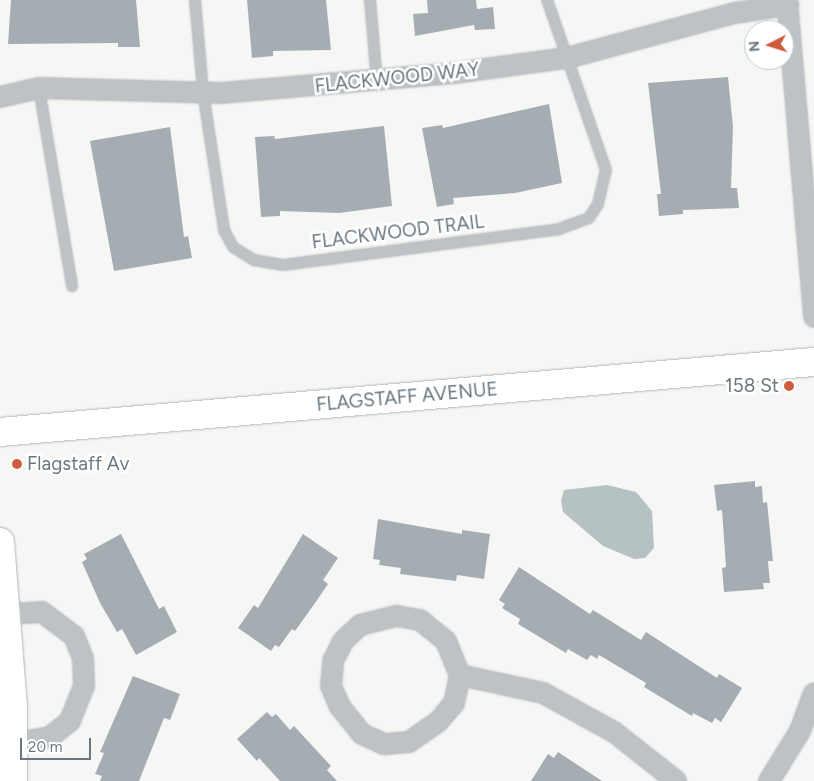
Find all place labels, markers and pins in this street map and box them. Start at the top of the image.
place label: 158 St [725,375,779,397]
marker: 158 St [783,380,795,392]
place label: Flagstaff Av [27,453,129,475]
marker: Flagstaff Av [11,458,23,470]

